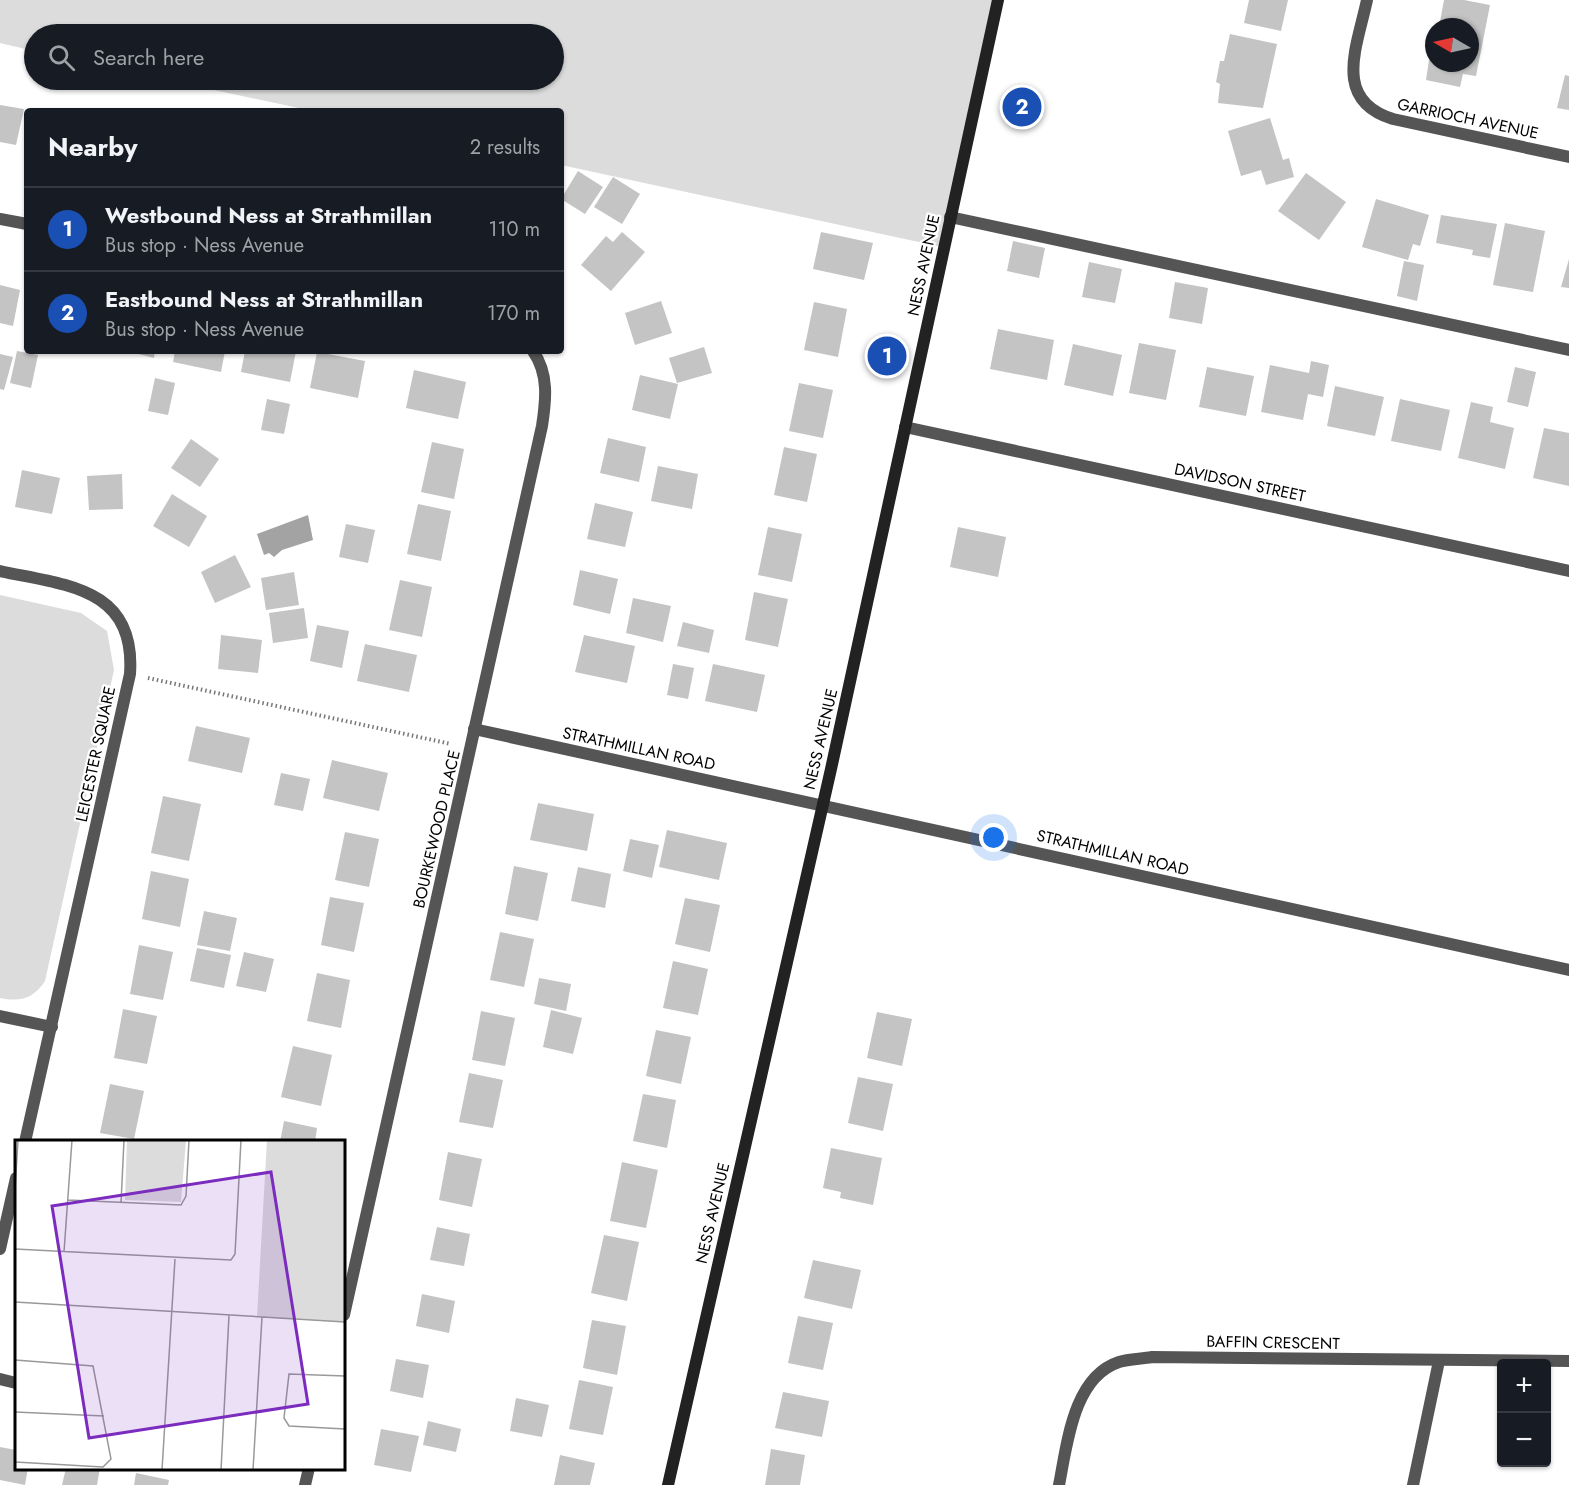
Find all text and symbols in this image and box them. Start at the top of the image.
north arrow [1425,18,1479,72]
search box [24,24,564,90]
icon: search [45,41,78,74]
text: Search here [93,41,204,73]
pin: 2 [1002,84,1042,130]
street label: GARRIOCH AVENUE [1395,92,1541,145]
text: Nearby [48,128,137,166]
text: 2 results [470,133,540,162]
text: Westbound Ness at Strathmillan [105,199,432,231]
street label: NESS AVENUE [902,212,945,318]
text: 1 [62,215,73,244]
text: 110 m [488,215,540,244]
text: Bus stop · Ness Avenue [105,231,304,260]
text: Eastbound Ness at Strathmillan [105,283,423,315]
text: 2 [61,299,74,328]
text: 170 m [487,299,540,328]
text: Bus stop · Ness Avenue [105,315,304,344]
pin: 1 [868,334,906,378]
street label: DAVIDSON STREET [1172,457,1308,508]
street label: LEICESTER SQUARE [70,684,121,824]
street label: NESS AVENUE [798,686,843,792]
street label: STRATHMILLAN ROAD [560,721,717,776]
street label: BOURKEWOOD PLACE [407,748,466,910]
your location [979,823,1008,852]
street label: STRATHMILLAN ROAD [1035,824,1191,881]
inset map [15,1140,345,1470]
street label: NESS AVENUE [690,1160,735,1266]
street label: BAFFIN CRESCENT [1206,1330,1340,1355]
map controls [1497,1359,1551,1467]
button: + [1497,1359,1551,1413]
button: − [1497,1413,1551,1467]

